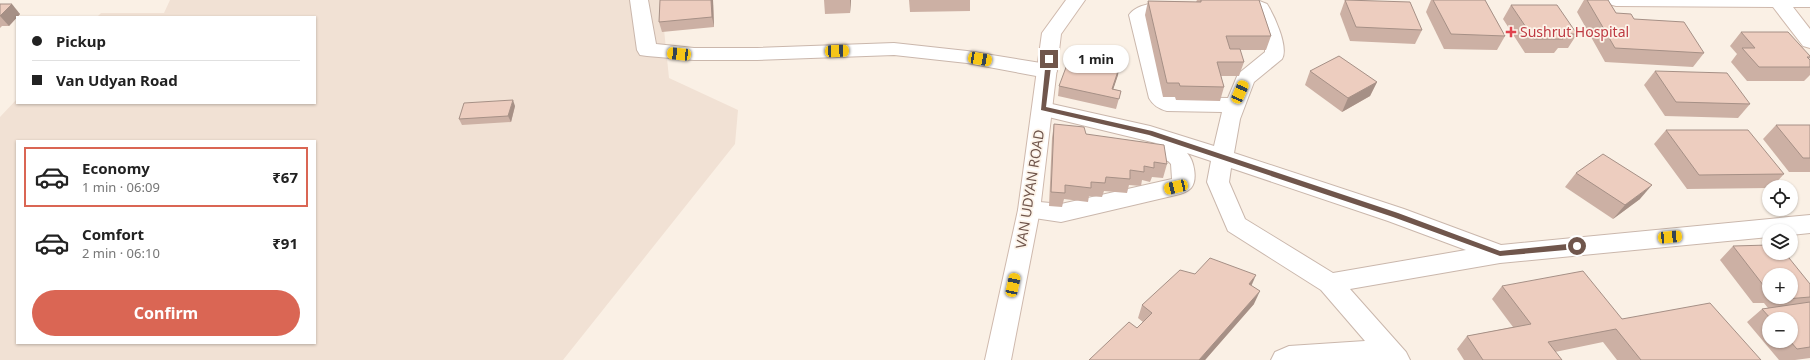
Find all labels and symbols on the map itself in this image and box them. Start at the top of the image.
place label: Sushrut Hospital [1520,22,1629,41]
marker: Sushrut Hospital [1505,26,1517,38]
car [825,45,849,57]
callout: 1 min [1063,45,1129,73]
car [666,47,692,61]
route end [1040,50,1058,68]
car [967,51,993,67]
car [1230,79,1250,105]
street label: VAN UDYAN ROAD [1011,128,1048,250]
car [1163,178,1189,196]
car [1658,230,1682,244]
route start [1568,237,1586,255]
car [1005,272,1021,298]

